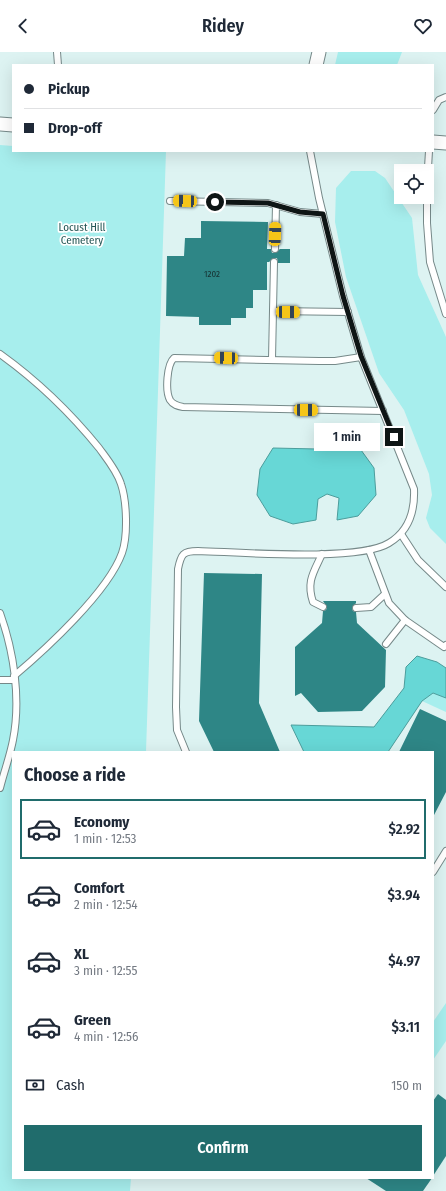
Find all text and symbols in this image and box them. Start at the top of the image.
icon: back [12,15,34,37]
text: Ridey [202,15,244,37]
icon: heart [412,15,434,37]
text: Pickup [48,80,90,98]
text: Drop-off [48,119,102,137]
map controls [394,164,434,204]
button: locate [394,164,434,204]
route start [206,193,224,211]
car [173,195,197,207]
park label: Locust Hill Cemetery [59,221,106,247]
car [269,222,281,246]
house number: 1202 [204,269,220,279]
car [276,306,300,318]
car [214,352,238,364]
car [294,404,318,416]
callout: 1 min [314,423,380,451]
route end [385,428,403,446]
text: 1 min [333,429,361,444]
text: Choose a ride [24,764,126,786]
icon: car [26,811,62,847]
text: Economy [74,813,129,831]
text: $2.92 [389,820,420,838]
text: 1 min · 12:53 [74,831,136,846]
icon: car [26,877,62,913]
text: Comfort [74,879,125,897]
text: $3.94 [387,886,420,904]
text: 2 min · 12:54 [74,897,138,912]
icon: car [26,943,62,979]
text: XL [74,945,89,963]
text: $4.97 [388,952,420,970]
text: 3 min · 12:55 [74,963,137,978]
icon: car [26,1009,62,1045]
text: Green [74,1011,111,1029]
text: $3.11 [391,1018,420,1036]
text: 4 min · 12:56 [74,1029,138,1044]
icon: cash [24,1074,46,1096]
text: Cash [56,1076,85,1094]
text: 150 m [391,1078,422,1093]
button: Confirm [24,1125,422,1171]

